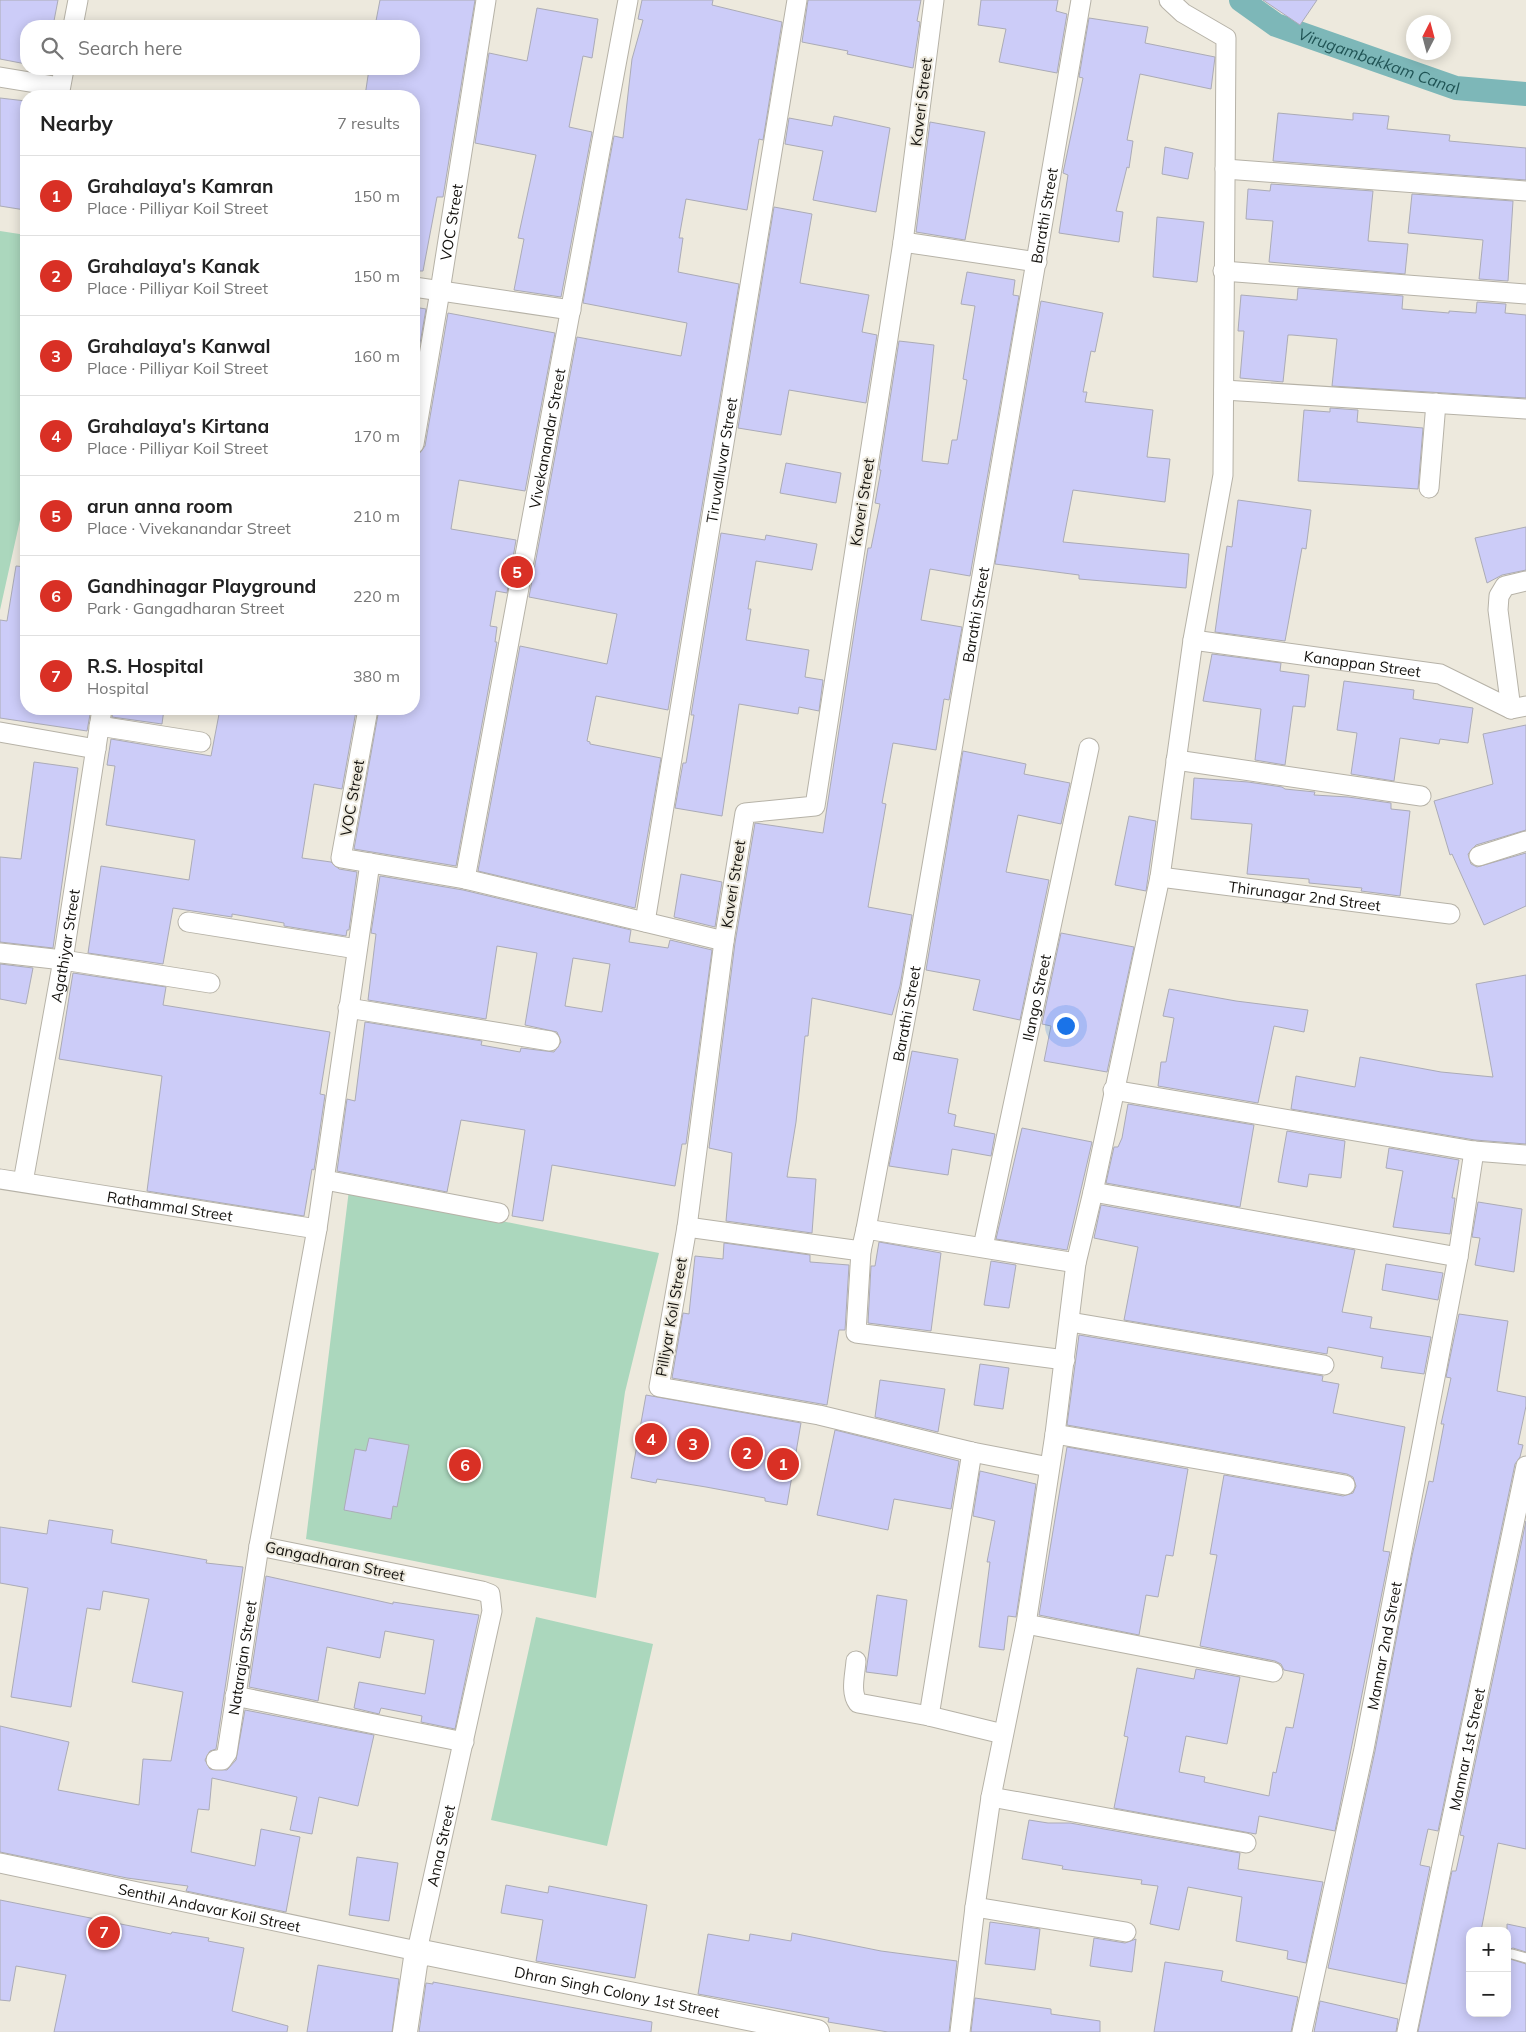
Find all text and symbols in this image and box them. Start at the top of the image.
north arrow [1406,15,1451,60]
search box [20,20,420,75]
water label: Virugambakkam Canal [1295,23,1460,98]
icon: search [38,34,66,62]
text: Search here [78,36,182,60]
street label: Kaveri Street [906,57,936,147]
text: Nearby [40,110,113,136]
text: 7 results [337,113,400,133]
street label: Barathi Street [1026,166,1061,265]
text: Grahalaya's Kamran [87,174,273,198]
street label: VOC Street [435,182,466,262]
text: 1 [51,186,61,206]
text: 150 m [353,186,400,206]
text: Place · Pilliyar Koil Street [87,198,268,218]
text: Grahalaya's Kanak [87,254,260,278]
text: 2 [51,266,61,286]
text: 150 m [353,266,400,286]
text: Place · Pilliyar Koil Street [87,278,268,298]
text: Grahalaya's Kanwal [87,334,270,358]
text: 3 [51,346,61,366]
text: 160 m [353,346,400,366]
text: Place · Pilliyar Koil Street [87,358,268,378]
street label: Vivekanandar Street [524,367,569,510]
street label: Tiruvalluvar Street [701,396,741,525]
text: Grahalaya's Kirtana [87,414,269,438]
text: 4 [51,426,61,446]
text: 170 m [353,426,400,446]
text: Place · Pilliyar Koil Street [87,438,268,458]
street label: Kaveri Street [846,457,878,547]
text: arun anna room [87,494,233,518]
text: 5 [51,506,61,526]
text: 210 m [353,506,400,526]
text: Place · Vivekanandar Street [87,518,291,538]
pin: 5 [501,553,533,591]
street label: Barathi Street [958,565,993,664]
text: Gandhinagar Playground [87,574,316,598]
text: 6 [51,586,61,606]
text: 220 m [353,586,400,606]
text: Park · Gangadharan Street [87,598,284,618]
street label: Kanappan Street [1303,646,1422,681]
text: R.S. Hospital [87,654,203,678]
text: 7 [51,666,61,686]
text: 380 m [353,666,400,686]
text: Hospital [87,678,149,698]
street label: VOC Street [336,758,368,838]
street label: Kaveri Street [717,839,749,929]
street label: Thirunagar 2nd Street [1228,876,1382,915]
street label: Agathiyar Street [46,888,83,1004]
street label: Ilango Street [1018,952,1054,1043]
street label: Barathi Street [888,965,924,1063]
your location [1053,1013,1079,1039]
street label: Rathammal Street [106,1187,234,1225]
street label: Pilliyar Koil Street [651,1256,691,1378]
pin: 4 [635,1420,667,1458]
pin: 3 [677,1425,709,1463]
pin: 2 [731,1434,763,1472]
pin: 1 [767,1445,799,1483]
pin: 6 [449,1446,481,1484]
street label: Gangadharan Street [263,1537,407,1585]
street label: Mannar 2nd Street [1362,1580,1405,1711]
street label: Natarajan Street [223,1599,260,1716]
street label: Mannar 1st Street [1444,1686,1489,1812]
street label: Anna Street [422,1803,458,1888]
street label: Senthil Andavar Koil Street [116,1879,302,1936]
pin: 7 [88,1913,120,1951]
map controls [1466,1927,1511,2017]
button: + [1466,1927,1511,1972]
street label: Dhran Singh Colony 1st Street [513,1961,721,2022]
button: − [1466,1972,1511,2017]

